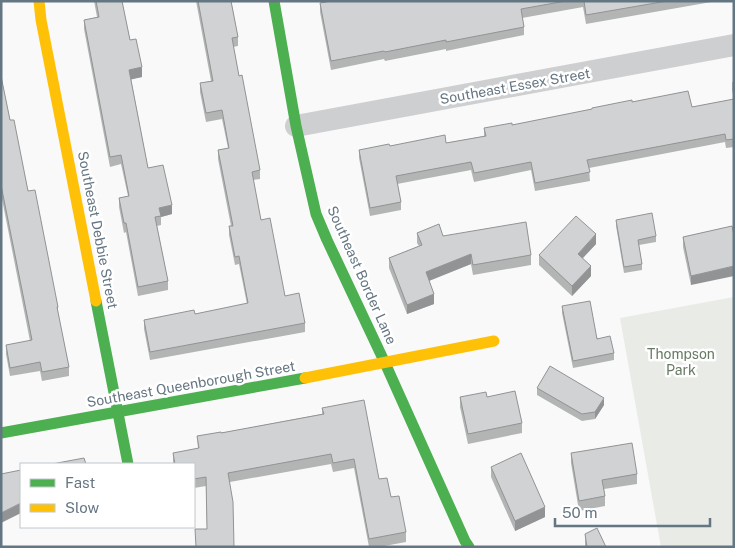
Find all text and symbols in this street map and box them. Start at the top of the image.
street label: Southeast Essex Street [439,65,591,107]
street label: Southeast Debbie Street [75,150,121,310]
street label: Southeast Border Lane [324,203,400,347]
park label: Thompson Park [647,346,715,378]
street label: Southeast Queenborough Street [85,358,297,410]
legend [20,463,195,528]
text: Fast [65,474,95,491]
scale bar [555,496,710,528]
text: Slow [65,499,100,516]
text: 50 m [562,504,597,521]

